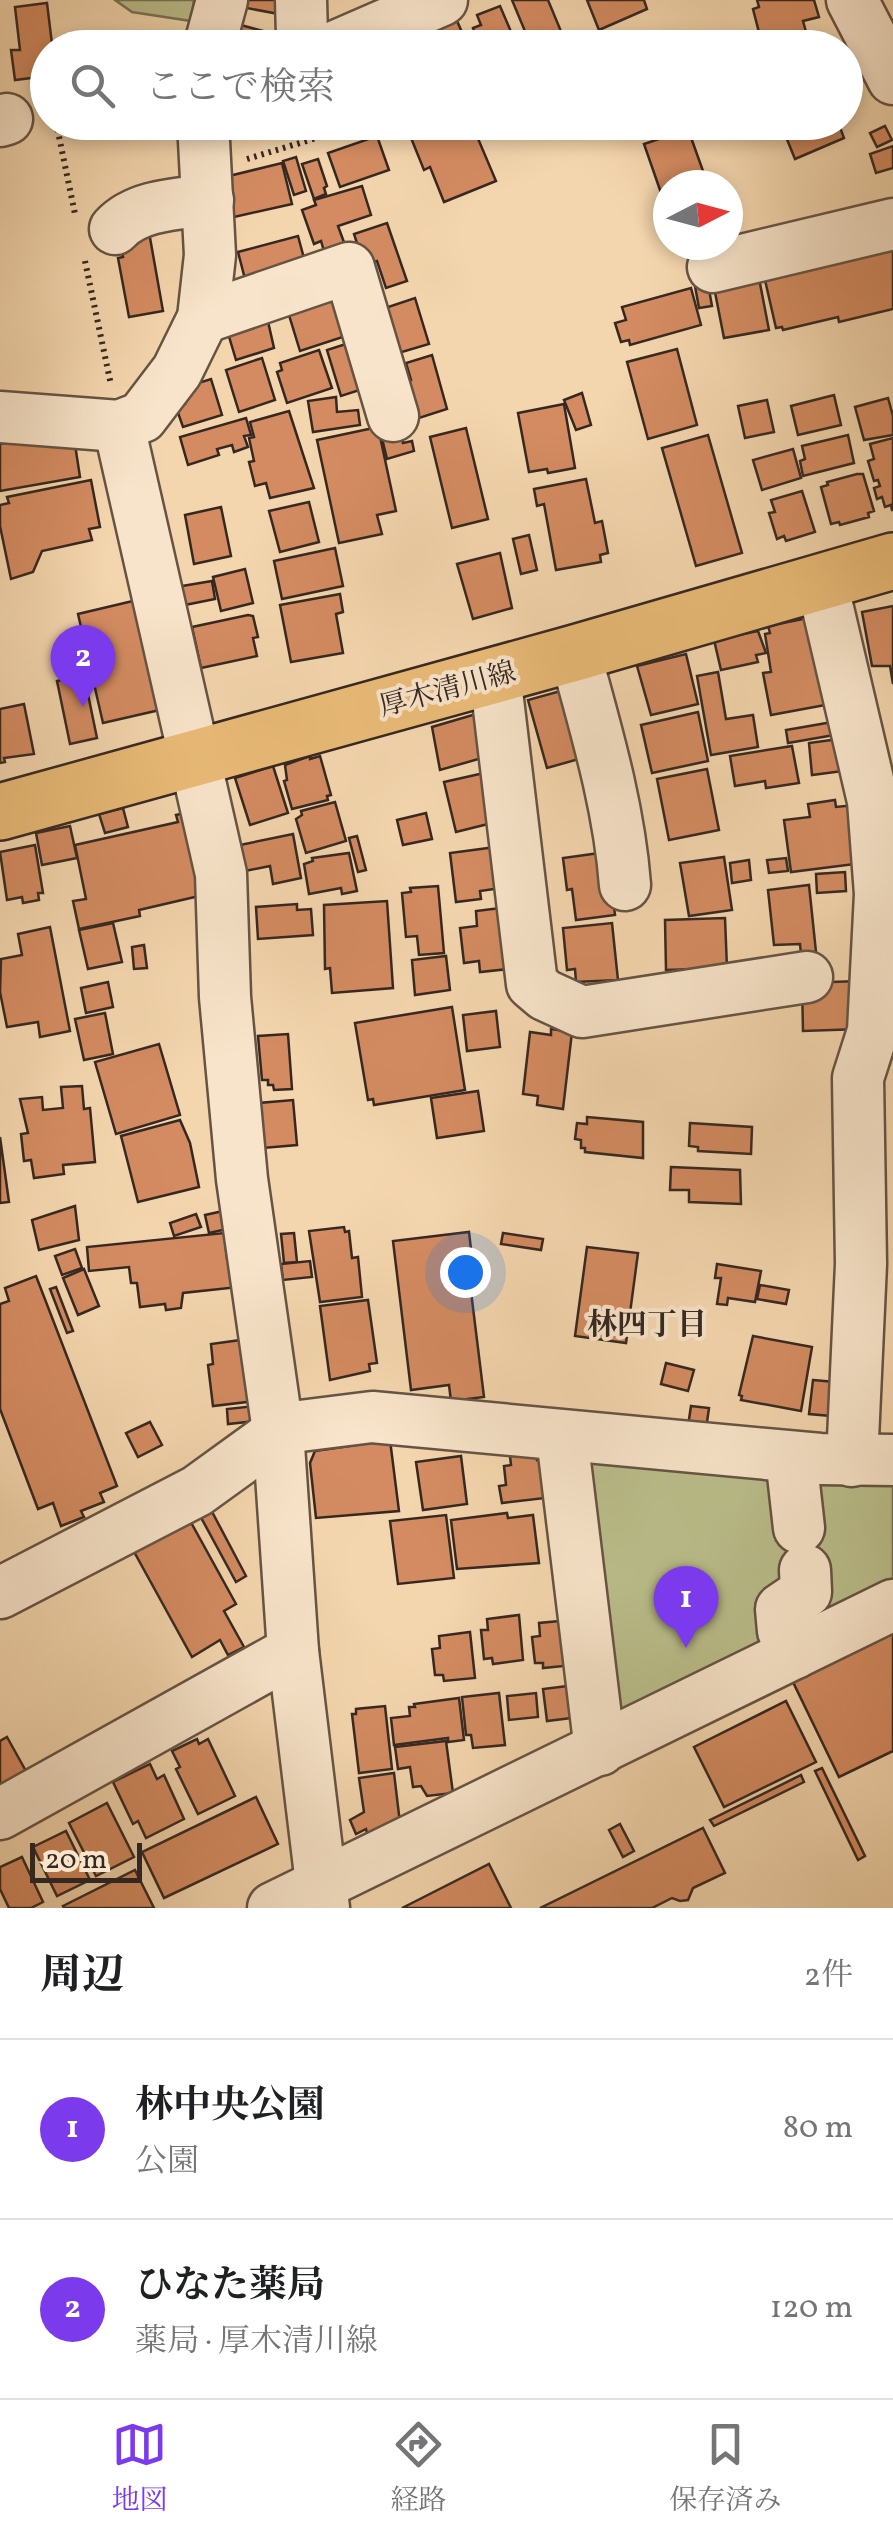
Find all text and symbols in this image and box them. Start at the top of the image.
search box [30,30,863,140]
icon: search [65,58,120,113]
text: ここで検索 [145,63,335,116]
north arrow [653,170,743,260]
pin: 2 [51,624,116,707]
street label: 厚木清川線 [375,653,520,727]
your location [440,1247,491,1298]
district label: 林四丁目 [587,1305,707,1347]
pin: 1 [654,1566,718,1648]
scale bar [30,1838,142,1882]
text: 20 m [45,1841,107,1880]
text: 周辺 [40,1948,124,2007]
text: 2件 [804,1955,853,1999]
text: 林中央公園 [135,2081,325,2134]
text: 1 [66,2107,79,2151]
text: 80 m [783,2107,853,2151]
text: 公園 [135,2141,199,2185]
text: ひなた薬局 [135,2261,325,2314]
text: 2 [64,2287,81,2331]
text: 120 m [770,2287,853,2331]
text: 薬局 · 厚木清川線 [135,2321,378,2365]
tab: 地図 [111,2417,168,2521]
tab: 経路 [390,2417,447,2521]
tab: 保存済み [669,2417,782,2521]

